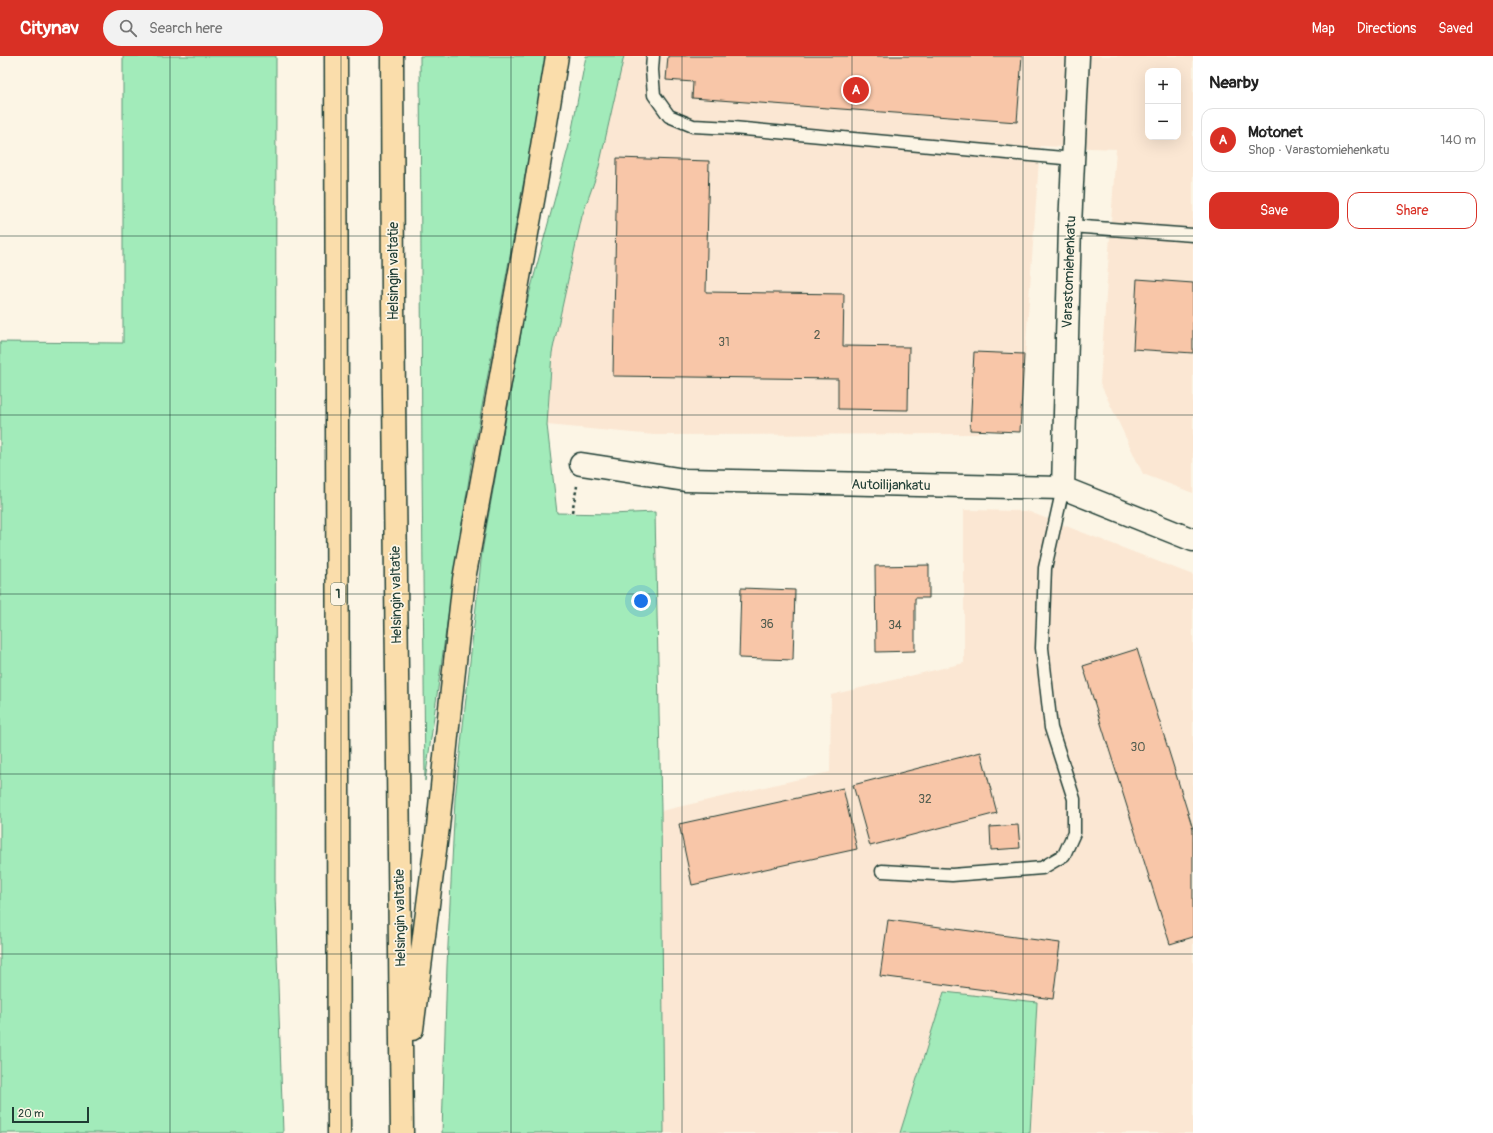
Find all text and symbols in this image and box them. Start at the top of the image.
search box [103,10,383,46]
text: Citynav [20,16,79,40]
icon: search [117,17,139,39]
text: Search here [149,19,222,38]
text: Map [1312,20,1335,37]
text: Directions [1357,20,1416,37]
text: Saved [1438,20,1473,37]
map controls [1145,68,1181,140]
button: + [1145,68,1181,104]
text: Nearby [1209,72,1258,93]
pin: A [843,75,869,105]
button: − [1145,104,1181,140]
text: Motonet [1248,123,1303,142]
text: A [1219,132,1227,148]
text: 140 m [1440,132,1476,148]
text: Shop · Varastomiehenkatu [1248,142,1390,158]
button: Save [1209,192,1339,229]
button: Share [1347,192,1477,229]
street label: Varastomiehenkatu [1059,215,1079,329]
street label: Helsingin valtatie [385,222,402,320]
house number: 2 [814,328,821,343]
house number: 31 [718,335,730,350]
street label: Autoilijankatu [851,476,931,494]
street label: Helsingin valtatie [387,546,405,644]
road number: 1 [331,583,345,605]
your location [631,591,651,611]
house number: 36 [760,617,774,632]
house number: 34 [888,618,902,633]
house number: 30 [1131,740,1145,755]
house number: 32 [918,792,932,807]
street label: Helsingin valtatie [391,869,409,967]
scale bar [12,1105,89,1124]
text: 20 m [18,1107,44,1120]

